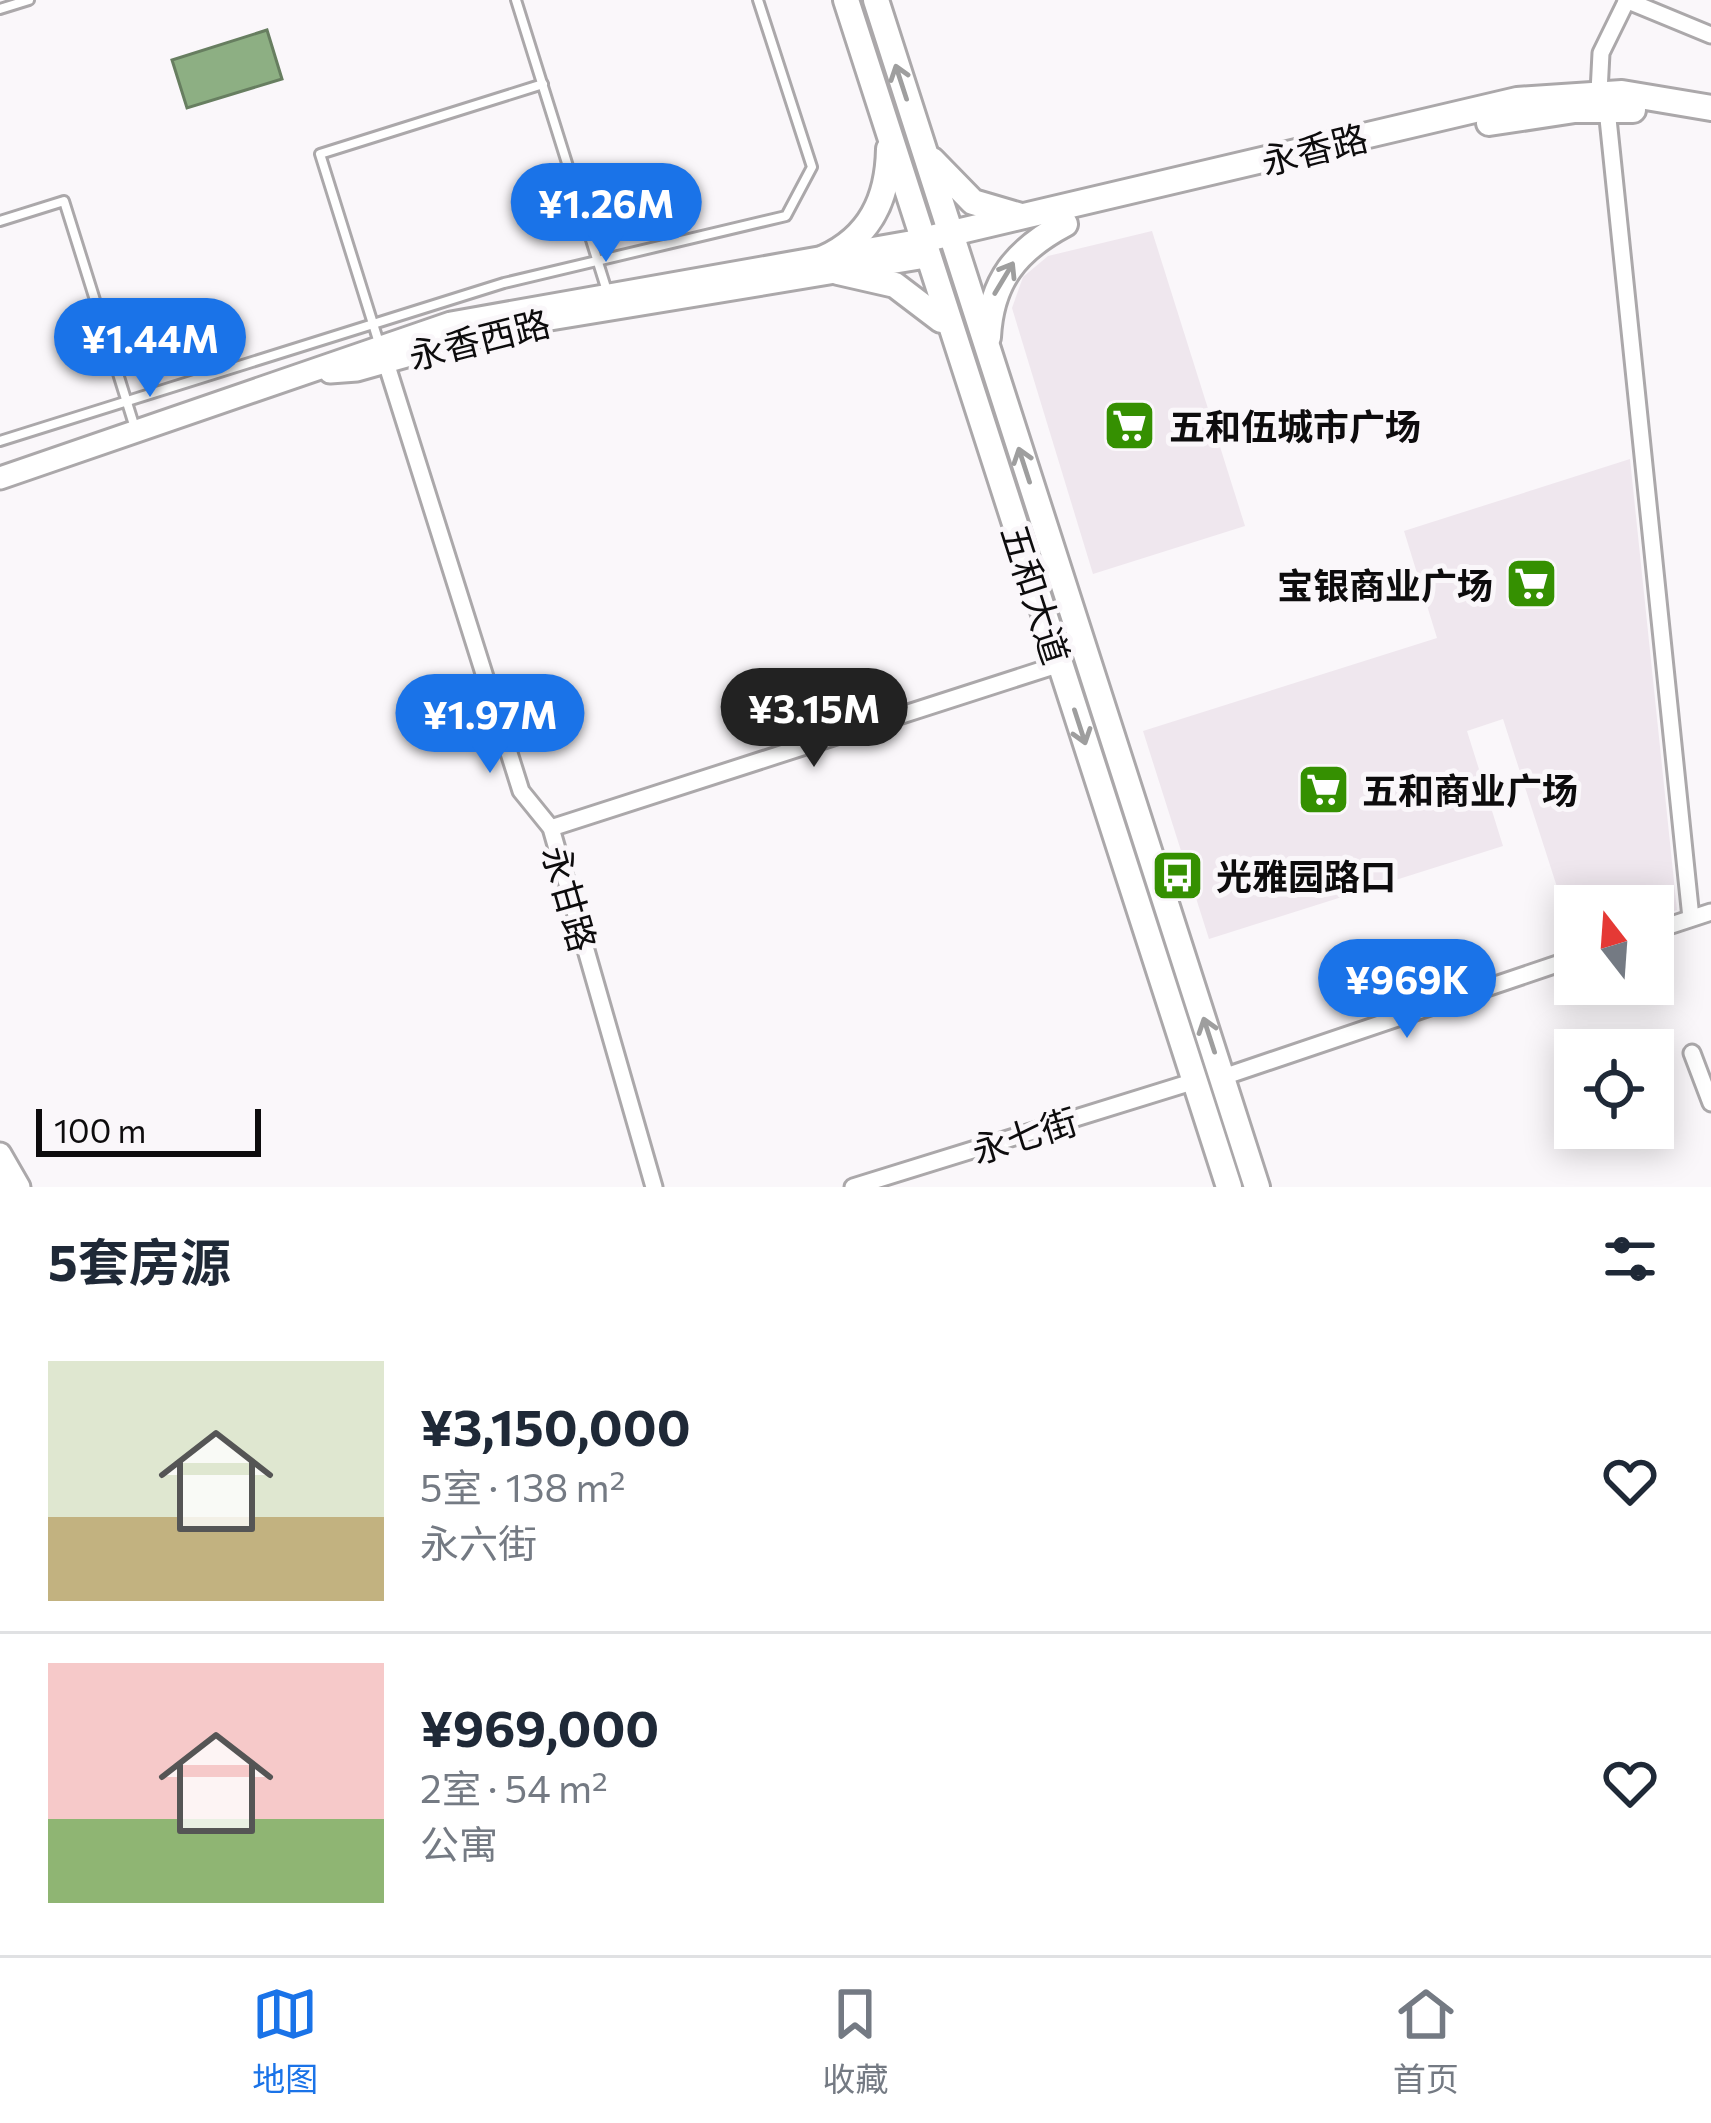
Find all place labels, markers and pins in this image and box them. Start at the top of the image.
pin: ¥1.26M [508,163,704,265]
pin: ¥1.44M [52,298,248,400]
supermarket icon: 五和伍城市广场 [1102,397,1158,453]
place label: 五和伍城市广场 [1169,403,1421,447]
supermarket icon: 宝银商业广场 [1504,556,1560,612]
place label: 宝银商业广场 [1277,562,1493,606]
pin: ¥3.15M [716,668,912,770]
pin: ¥1.97M [392,674,588,776]
supermarket icon: 五和商业广场 [1295,761,1351,817]
place label: 五和商业广场 [1362,767,1578,811]
bus stop icon: 光雅园路口 [1149,847,1205,903]
place label: 光雅园路口 [1216,853,1396,897]
pin: ¥969K [1323,939,1491,1041]

